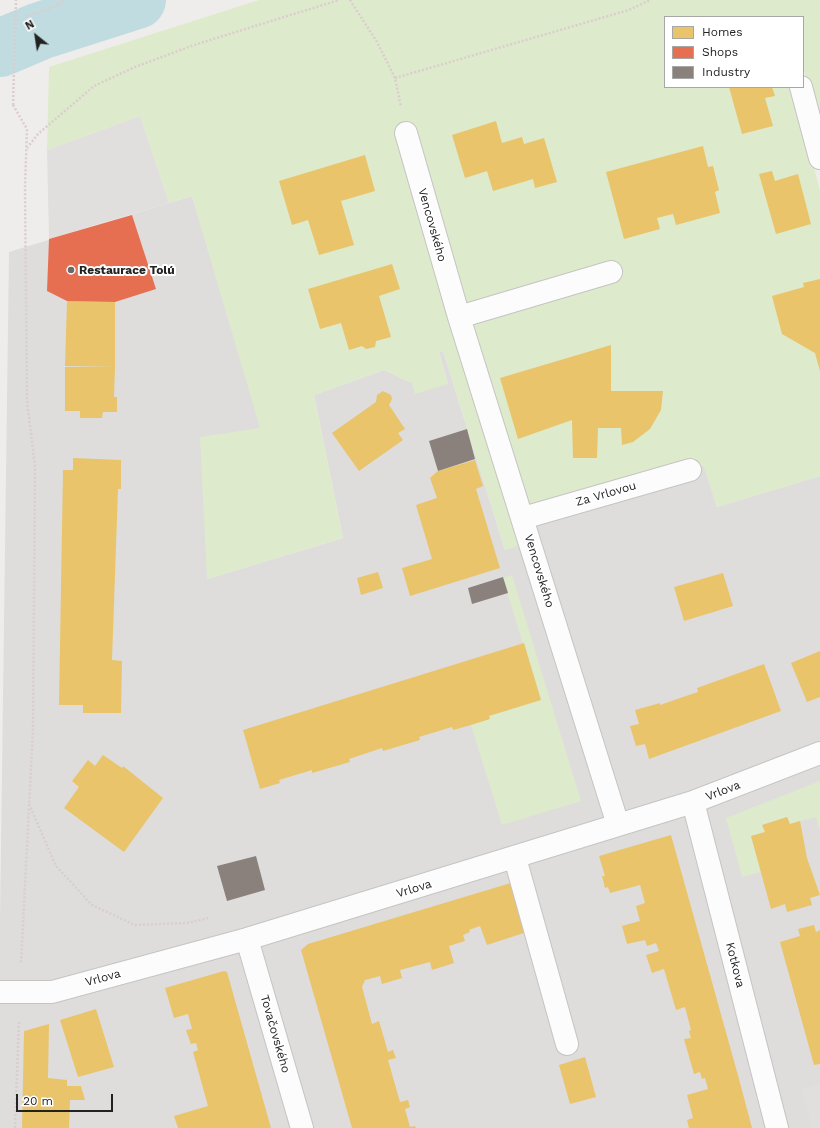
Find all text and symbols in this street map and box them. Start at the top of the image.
north arrow [16,16,56,56]
legend [664,16,804,88]
text: N [23,18,37,33]
text: Homes [702,25,743,39]
text: Shops [702,45,738,59]
text: Industry [702,65,750,79]
street label: Vencovského [415,186,449,264]
place label: Restaurace Tolú [79,263,175,277]
marker: Restaurace Tolú [66,265,76,275]
street label: Za Vrlovou [574,478,638,510]
street label: Vencovského [521,533,557,609]
street label: Vrlova [704,778,742,804]
street label: Vrlova [395,877,433,901]
street label: Kotkova [722,941,748,989]
street label: Vrlova [84,966,122,990]
street label: Tovačovského [257,993,293,1075]
scale bar [18,1086,115,1112]
text: 20 m [23,1094,53,1108]

